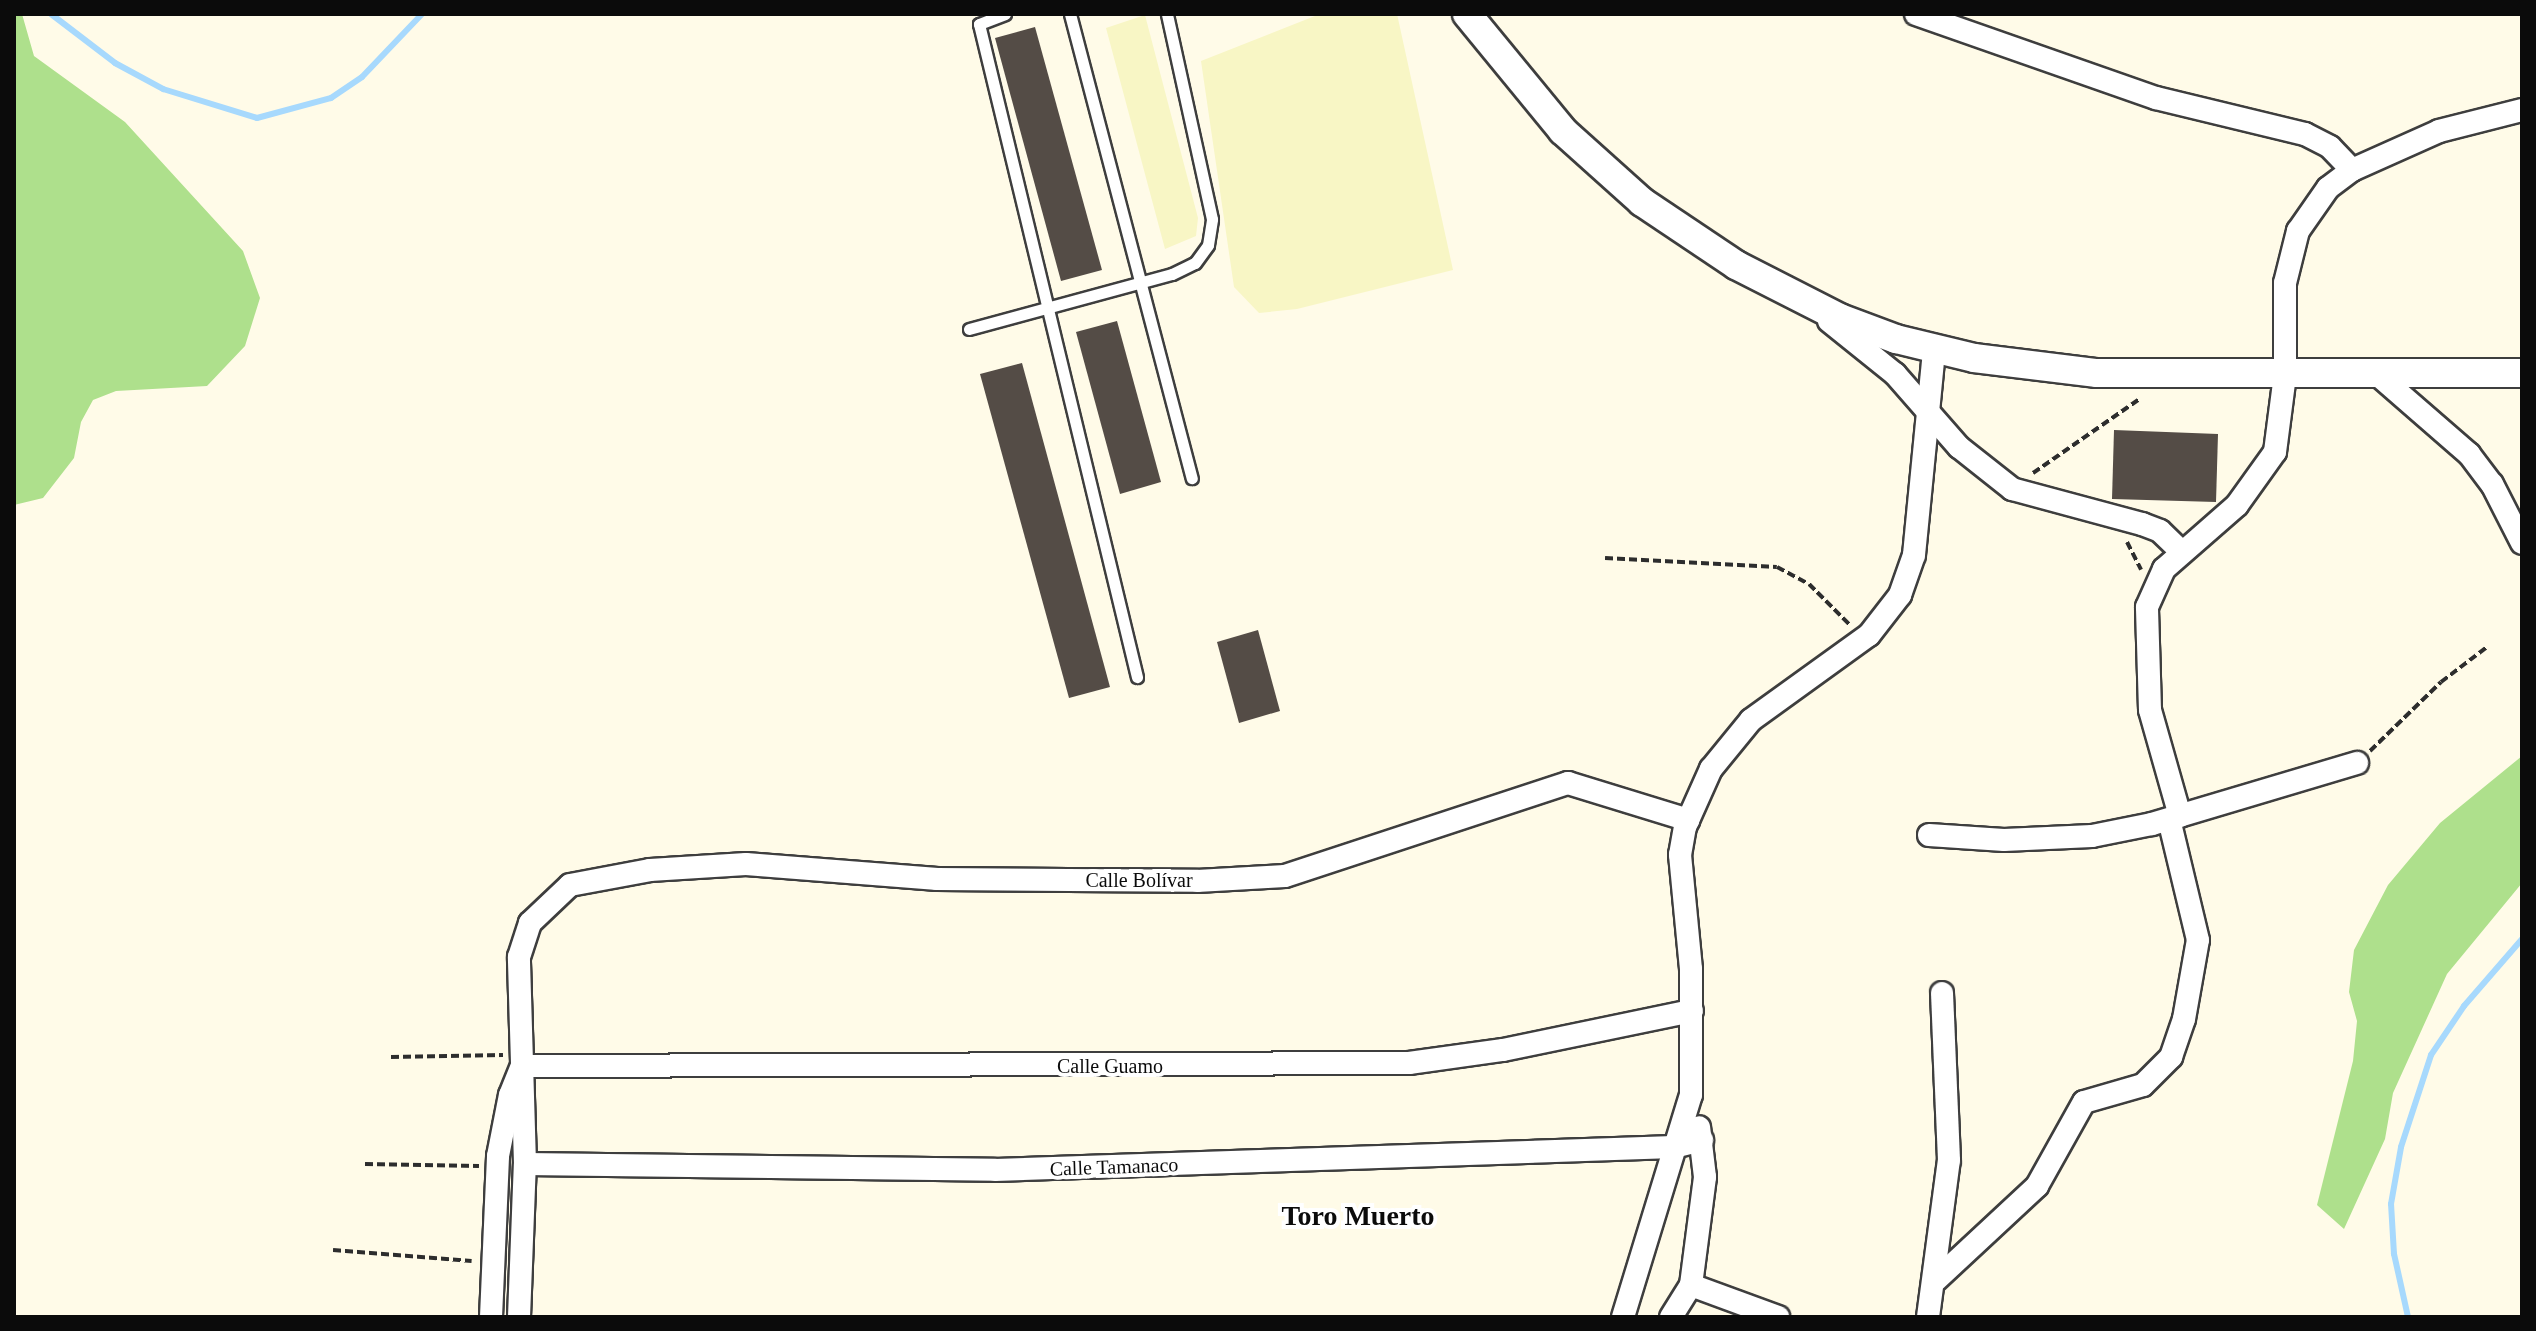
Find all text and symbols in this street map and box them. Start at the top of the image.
street label: Calle Bolívar [1085,868,1193,892]
street label: Calle Guamo [1057,1054,1163,1078]
street label: Calle Tamanaco [1049,1153,1179,1181]
district label: Toro Muerto [1281,1199,1435,1233]

